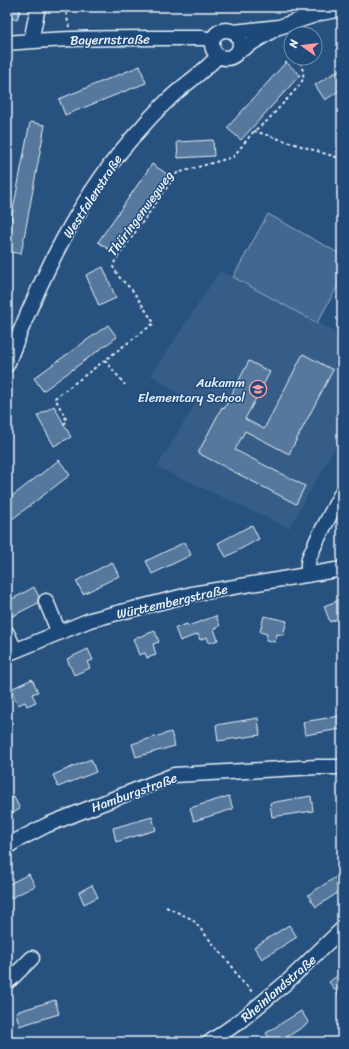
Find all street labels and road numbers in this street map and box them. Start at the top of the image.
street label: Bayernstraße [70,27,150,52]
street label: Westfalenstraße [57,149,128,243]
street label: Thüringenwegweg [101,165,180,261]
street label: Württembergstraße [114,577,230,625]
street label: Hamburgstraße [88,766,181,819]
street label: Rheinlandstraße [235,948,322,1028]

